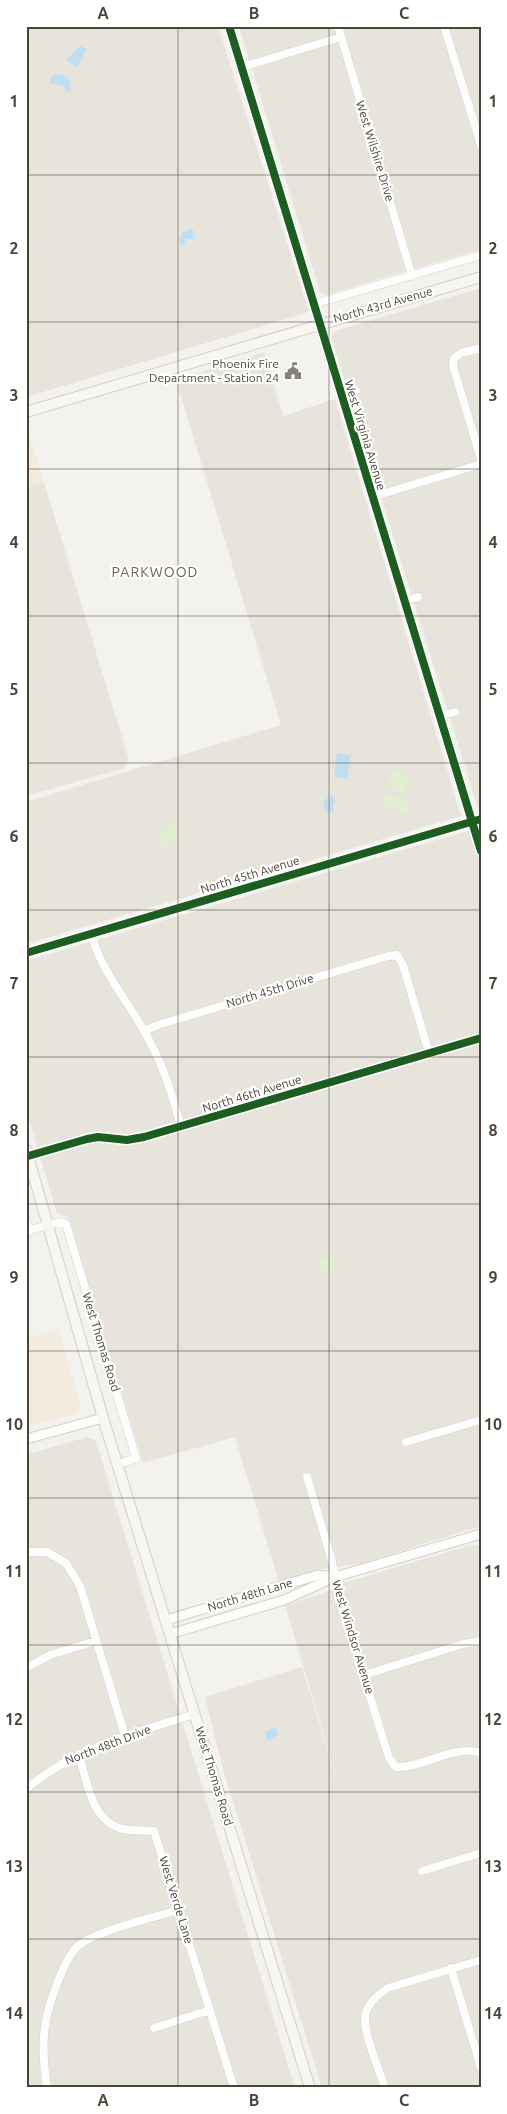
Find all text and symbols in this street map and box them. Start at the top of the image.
text: A [97,4,109,22]
text: B [249,4,259,22]
text: C [399,4,409,22]
text: 1 [9,92,19,110]
text: 1 [488,92,498,110]
street label: West Wilshire Drive [354,99,397,203]
text: 2 [9,239,19,257]
text: 2 [488,239,498,257]
street label: North 43rd Avenue [332,284,434,325]
place label: Phoenix Fire Department - Station 24 [149,357,279,384]
public building icon: Phoenix Fire Department - Station 24 [283,361,303,381]
street label: West Virginia Avenue [343,378,388,492]
text: 3 [9,386,19,404]
text: 3 [488,386,498,404]
text: 4 [9,533,19,551]
text: 4 [488,533,498,551]
district label: PARKWOOD [112,564,198,580]
text: 5 [9,680,19,698]
text: 5 [488,680,498,698]
text: 6 [9,827,19,845]
text: 6 [488,827,498,845]
street label: North 45th Avenue [199,853,301,896]
street label: North 45th Drive [225,971,315,1010]
text: 7 [9,974,19,992]
text: 7 [488,974,498,992]
street label: North 46th Avenue [201,1072,303,1115]
text: 8 [9,1121,19,1139]
text: 8 [488,1121,498,1139]
text: 9 [9,1268,19,1286]
text: 9 [488,1268,498,1286]
street label: West Thomas Road [80,1291,123,1393]
text: 10 [5,1415,23,1433]
text: 10 [484,1415,502,1433]
text: 11 [5,1562,23,1580]
text: 11 [484,1562,502,1580]
street label: North 48th Lane [206,1575,294,1614]
street label: West Windsor Avenue [330,1578,377,1695]
text: 12 [5,1710,23,1728]
text: 12 [484,1710,502,1728]
street label: North 48th Drive [63,1722,152,1767]
street label: West Thomas Road [193,1725,236,1827]
street label: West Verde Lane [157,1855,196,1945]
text: 13 [5,1857,23,1875]
text: 13 [484,1857,502,1875]
text: 14 [5,2004,23,2022]
text: 14 [484,2004,502,2022]
text: A [97,2091,109,2109]
text: B [249,2091,259,2109]
text: C [399,2091,409,2109]

